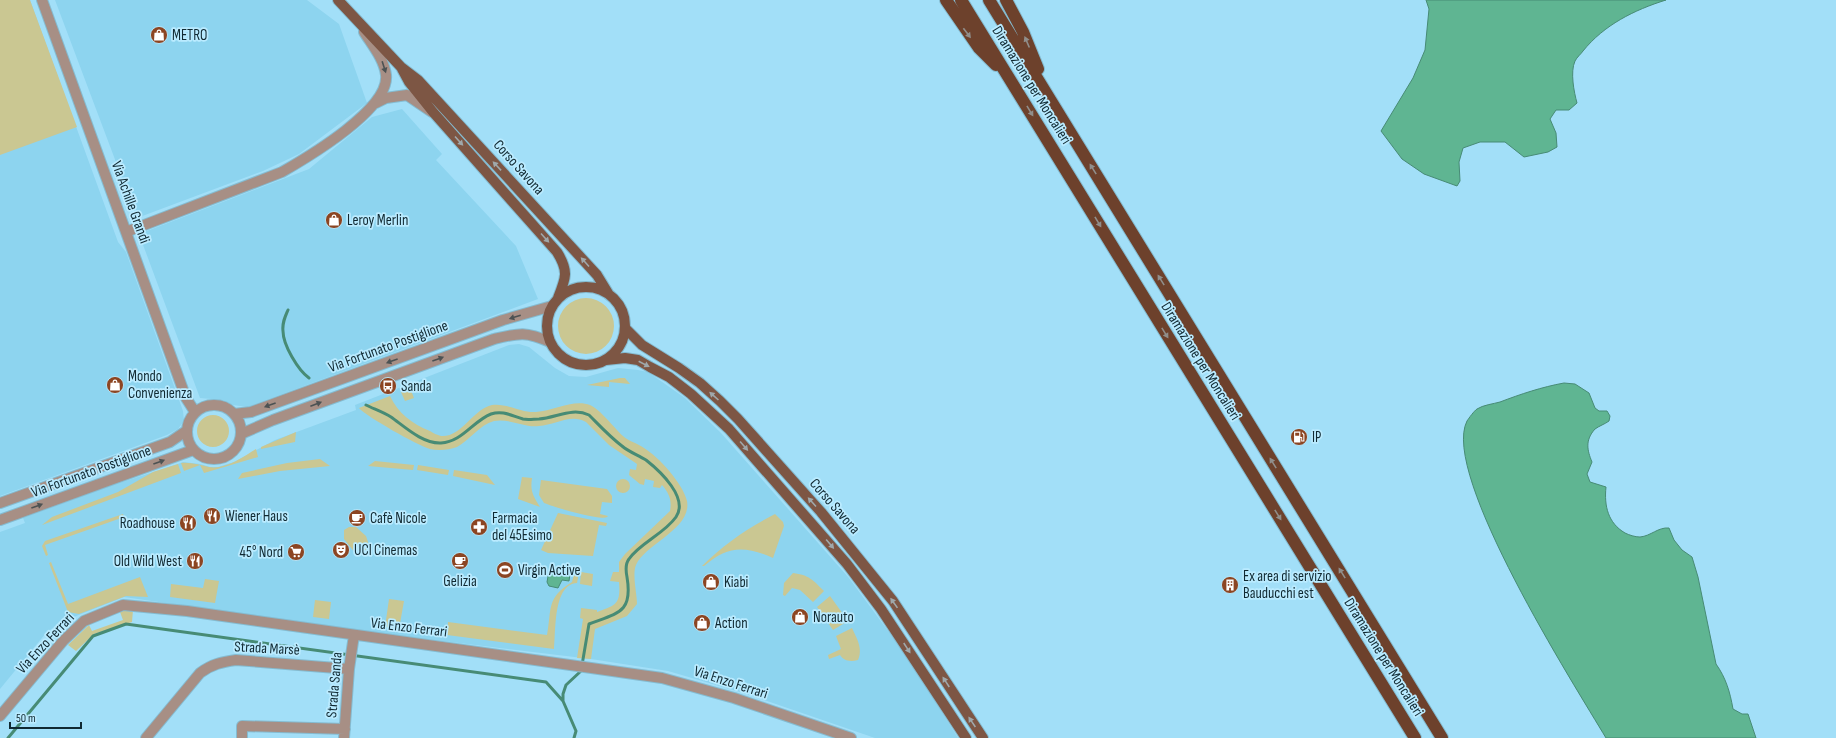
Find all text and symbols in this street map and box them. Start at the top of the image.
street label: Diramazione per Moncalieri [988,23,1076,148]
shop icon: METRO [149,25,169,45]
place label: METRO [172,26,207,45]
one-way arrow [963,27,971,38]
one-way arrow [1024,36,1030,47]
one-way arrow [381,62,387,74]
one-way arrow [1026,106,1034,116]
one-way arrow [454,136,463,147]
street label: Corso Savona [489,136,548,199]
street label: Via Achille Grandi [107,158,154,246]
one-way arrow [493,161,502,170]
one-way arrow [1090,163,1097,175]
shop icon: Leroy Merlin [324,210,344,230]
place label: Leroy Merlin [347,211,408,230]
one-way arrow [1094,216,1101,228]
one-way arrow [541,233,550,244]
one-way arrow [581,257,590,266]
one-way arrow [1158,274,1165,286]
street label: Diramazione per Moncalieri [1157,299,1245,424]
one-way arrow [508,314,520,320]
street label: Via Fortunato Postiglione [326,316,451,377]
one-way arrow [1162,327,1169,339]
one-way arrow [432,355,444,361]
one-way arrow [386,358,398,364]
one-way arrow [639,360,650,367]
place label: Mondo Convenienza [128,367,193,403]
shop icon: Mondo Convenienza [105,375,125,395]
bus stop icon: Sanda [378,376,398,396]
place label: Sanda [401,377,432,396]
one-way arrow [709,391,720,400]
one-way arrow [311,401,323,407]
one-way arrow [264,403,276,409]
fuel station icon: IP [1289,427,1309,447]
place label: IP [1312,428,1321,447]
one-way arrow [740,440,749,451]
street label: Via Fortunato Postiglione [29,441,154,502]
one-way arrow [1270,457,1277,469]
one-way arrow [153,459,165,465]
street label: Corso Savona [805,475,864,538]
one-way arrow [807,497,816,507]
one-way arrow [31,503,43,509]
restaurant icon: Wiener Haus [202,506,222,526]
place label: Wiener Haus [225,507,288,526]
cafe icon: Cafè Nicole [347,508,367,528]
place label: Cafè Nicole [370,509,427,528]
place label: Farmacia del 45Esimo [492,509,552,545]
one-way arrow [1274,509,1281,521]
restaurant icon: Roadhouse [178,513,198,533]
place label: Roadhouse [120,514,175,533]
pharmacy icon: Farmacia del 45Esimo [469,517,489,537]
one-way arrow [825,538,834,549]
theatre icon: UCI Cinemas [331,540,351,560]
place label: UCI Cinemas [354,541,417,560]
supermarket icon: 45° Nord [286,542,306,562]
place label: 45° Nord [240,543,283,562]
restaurant icon: Old Wild West [185,551,205,571]
cafe icon: Gelizia [450,551,470,571]
place label: Old Wild West [114,552,182,571]
sports icon: Virgin Active [495,560,515,580]
place label: Virgin Active [518,561,581,580]
place label: Ex area di servizio Bauducchi est [1243,567,1332,603]
one-way arrow [1338,567,1345,579]
place label: Gelizia [443,572,477,591]
shop icon: Kiabi [701,572,721,592]
place label: Kiabi [724,573,749,592]
building icon: Ex area di servizio Bauducchi est [1220,575,1240,595]
street label: Diramazione per Moncalieri [1340,595,1428,720]
one-way arrow [890,597,898,608]
shop icon: Norauto [790,607,810,627]
place label: Norauto [813,608,854,627]
street label: Via Enzo Ferrari [12,609,79,678]
street label: Via Enzo Ferrari [370,613,448,642]
shop icon: Action [692,613,712,633]
place label: Action [714,614,748,633]
street label: Strada Marsè [234,637,300,660]
one-way arrow [903,643,911,653]
street label: Strada Sanda [322,651,347,719]
street label: Via Enzo Ferrari [691,662,771,703]
one-way arrow [942,676,949,688]
scale bar [10,704,81,730]
text: 50 m [16,711,36,726]
one-way arrow [968,716,976,727]

